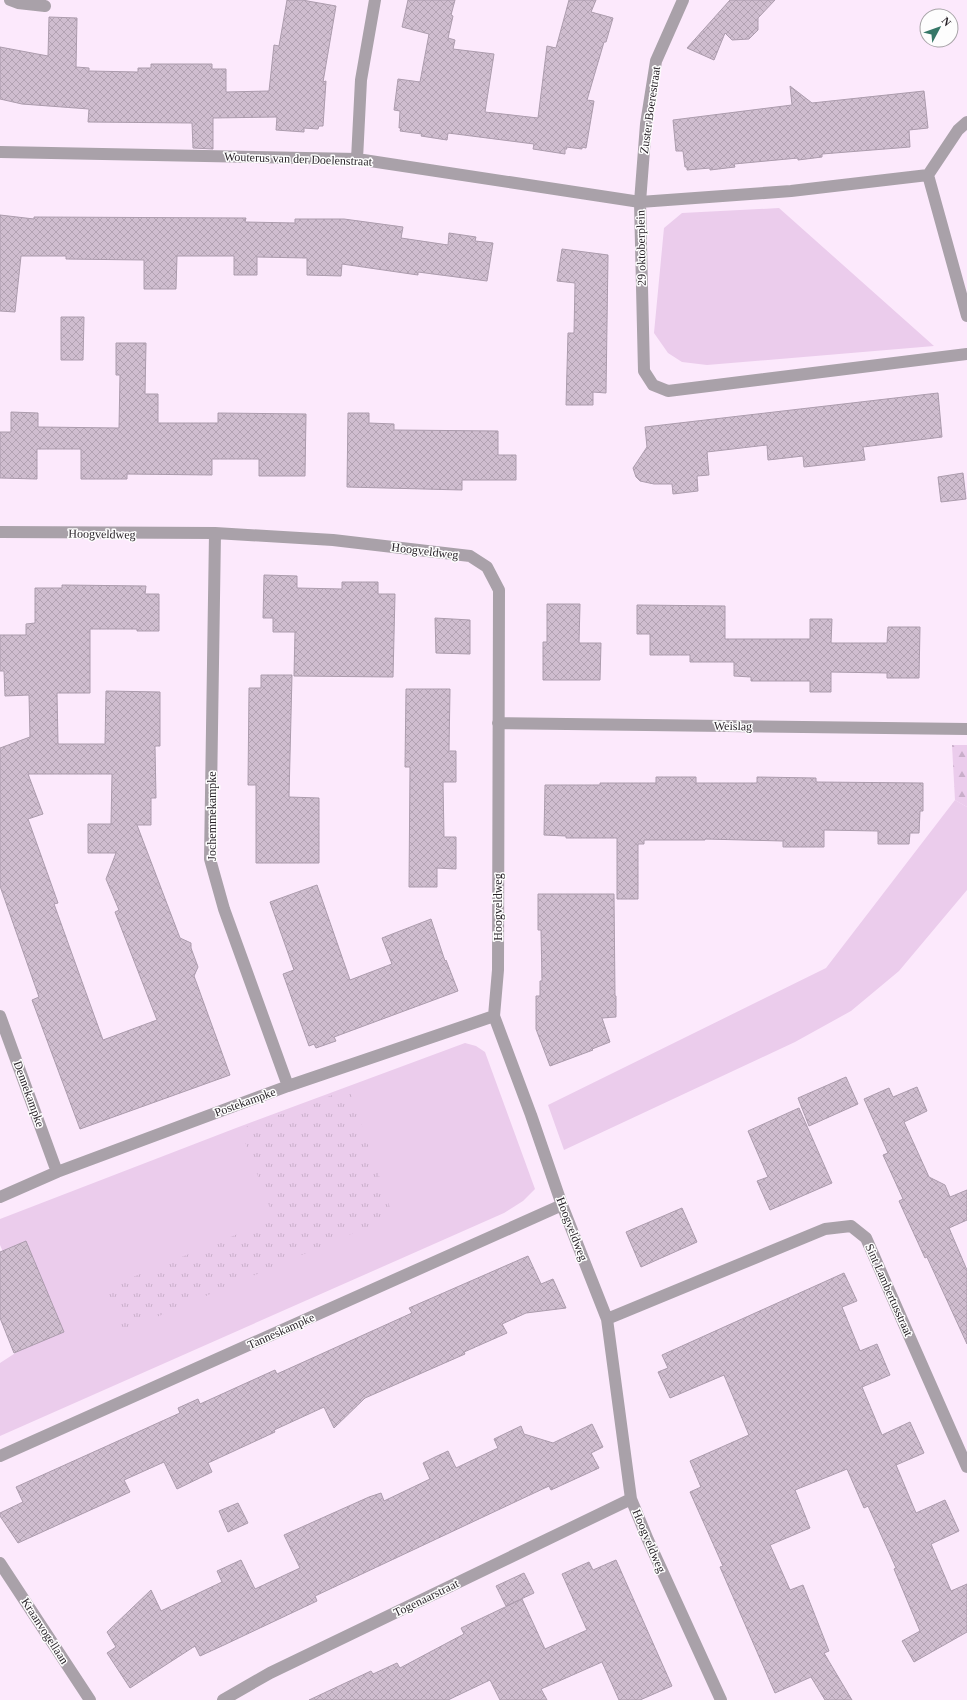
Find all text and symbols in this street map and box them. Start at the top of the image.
north arrow [919,8,959,48]
text: N [939,15,954,28]
street label: Zuster Boerestraat [637,65,663,155]
street label: Wouterus van der Doelenstraat [224,149,373,169]
street label: 29 oktoberplein [633,210,649,286]
street label: Hoogveldweg [68,526,136,542]
street label: Hoogveldweg [391,540,459,562]
street label: Weislag [714,719,752,733]
street label: Jochemmekampke [205,771,219,861]
street label: Hoogveldweg [491,873,505,941]
street label: Dennekampke [11,1059,47,1129]
street label: Postekampke [213,1084,277,1120]
street label: Hoogveldweg [553,1195,591,1263]
street label: Sint Lambertusstraat [862,1242,916,1339]
street label: Tanneskampke [245,1310,317,1352]
street label: Hoogveldweg [629,1507,669,1575]
street label: Togenaarstraat [391,1576,461,1620]
street label: Kraanvogellaan [18,1595,72,1667]

